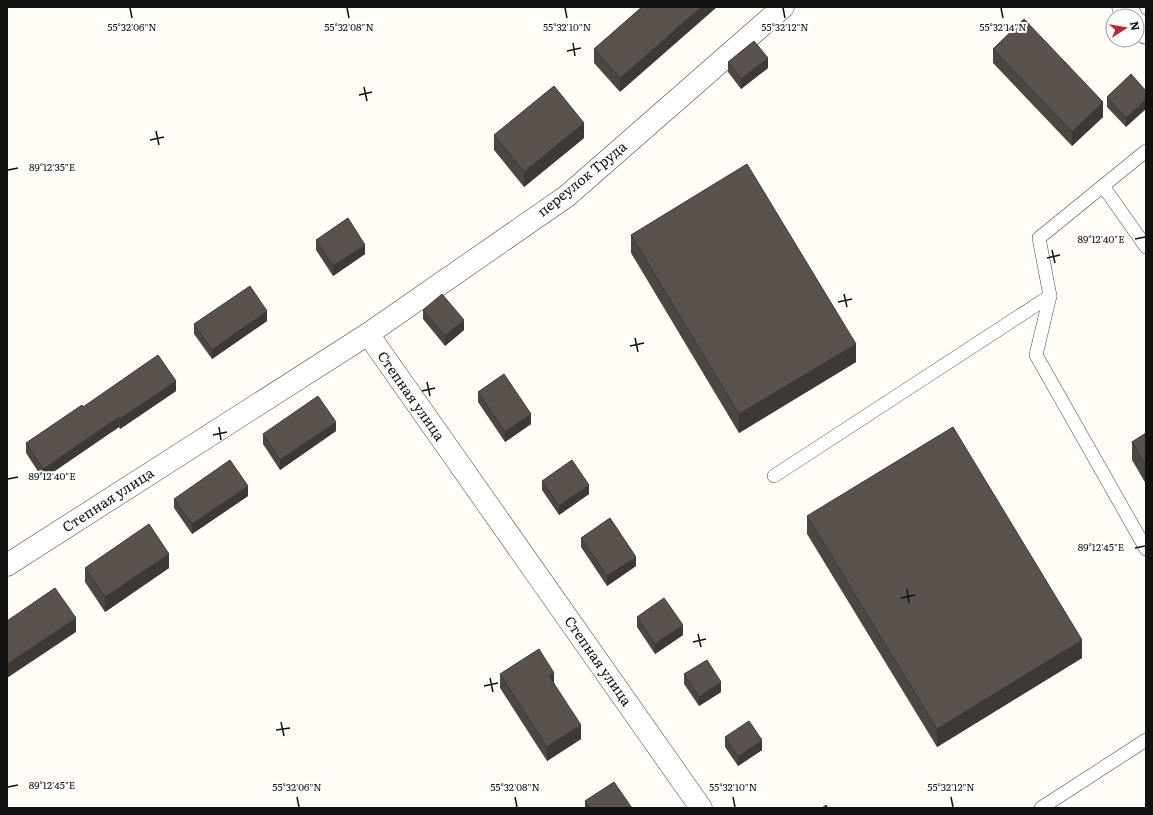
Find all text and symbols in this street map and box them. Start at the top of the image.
north arrow [1105,8,1145,48]
text: 55°32'06"N [107,19,157,34]
text: 55°32'08"N [324,19,374,34]
text: 55°32'10"N [543,19,591,34]
text: 55°32'12"N [761,19,809,34]
text: 55°32'14"N [979,19,1027,34]
text: N [1127,20,1145,32]
street label: переулок Труда [532,136,631,221]
text: 89°12'35"E [29,159,75,174]
text: 89°12'40"E [1077,231,1125,246]
street label: Степная улица [373,346,451,445]
street label: Степная улица [58,462,158,536]
text: 89°12'40"E [28,468,76,483]
text: 89°12'45"E [1078,539,1124,554]
street label: Степная улица [560,611,638,710]
text: 89°12'45"E [29,777,75,792]
text: 55°32'06"N [272,779,322,794]
text: 55°32'08"N [490,779,540,794]
text: 55°32'10"N [709,779,757,794]
text: 55°32'12"N [927,779,975,794]

